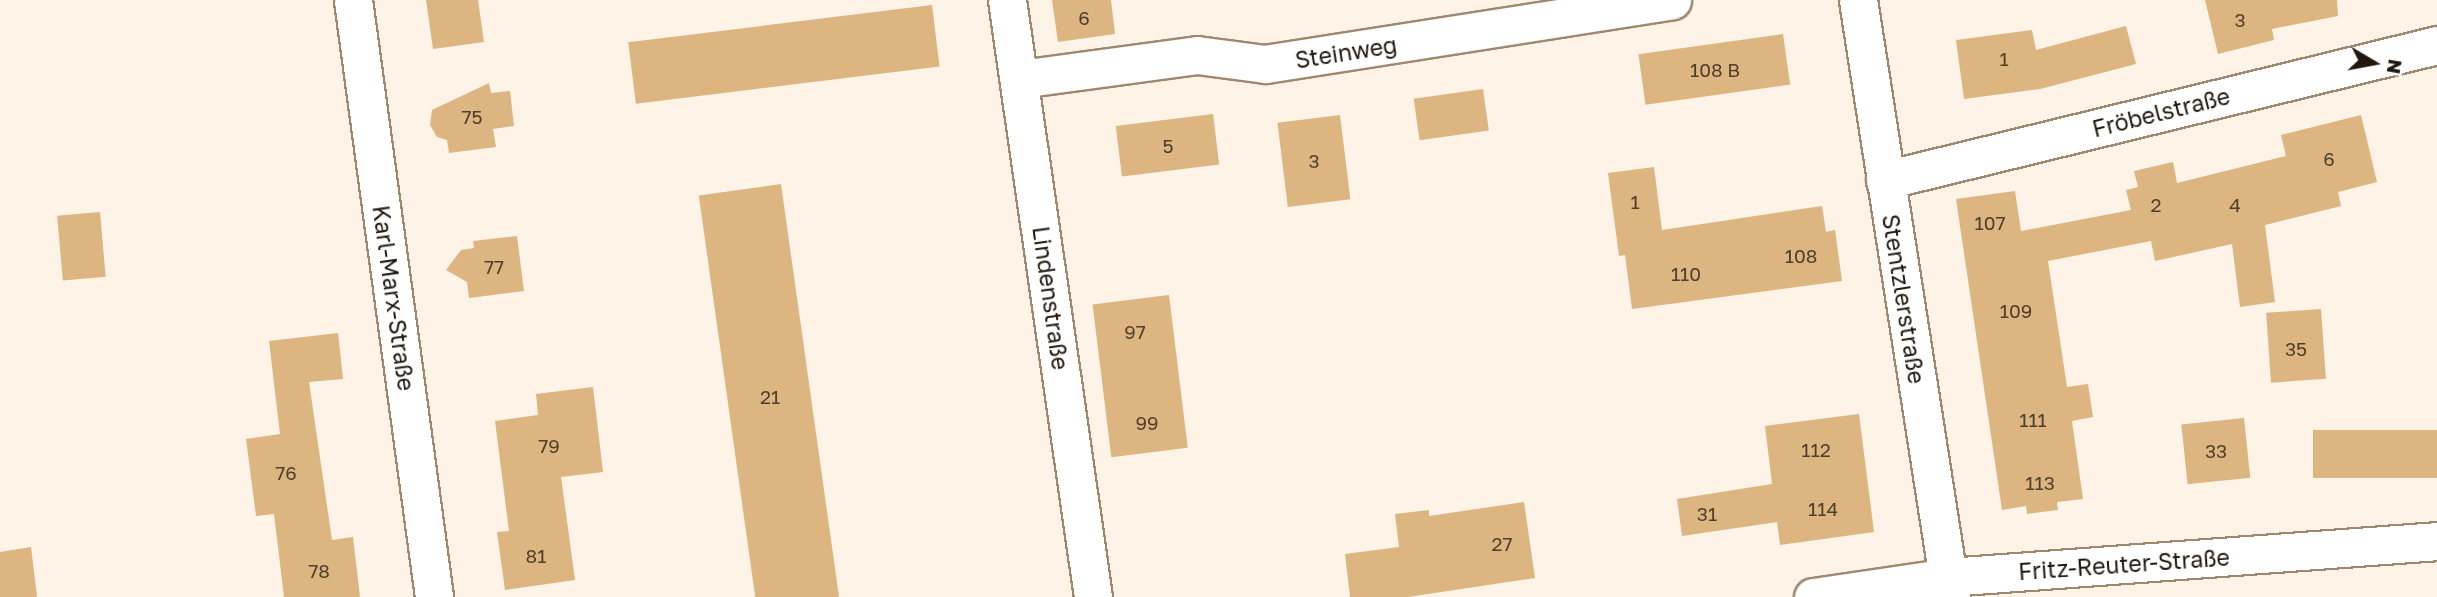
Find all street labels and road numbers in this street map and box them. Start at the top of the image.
street label: Steinweg [1293,30,1399,74]
street label: Fröbelstraße [2089,82,2233,142]
street label: Karl-Marx-Straße [367,203,421,393]
street label: Stentzlerstraße [1877,212,1931,386]
street label: Lindenstraße [1027,224,1075,372]
street label: Fritz-Reuter-Straße [2017,543,2231,585]

